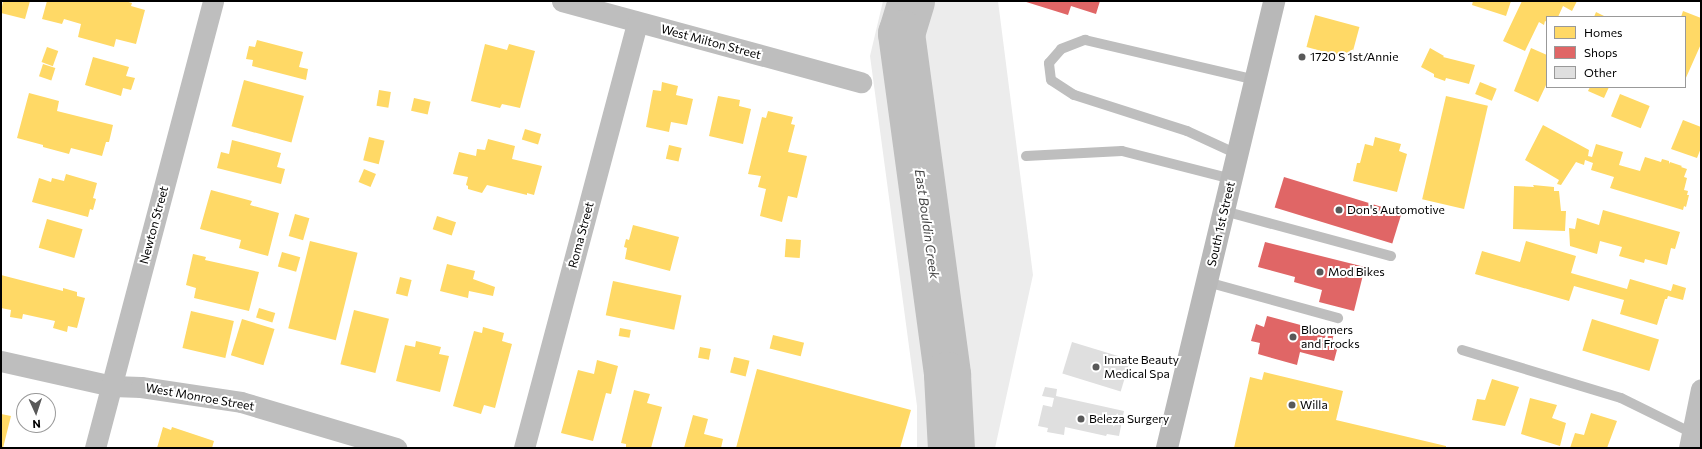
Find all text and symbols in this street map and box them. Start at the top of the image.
legend [1546,16,1686,88]
street label: West Milton Street [659,22,763,62]
text: Homes [1584,25,1622,39]
text: Shops [1584,45,1618,59]
place label: 1720 S 1st/Annie [1310,50,1399,64]
marker: 1720 S 1st/Annie [1297,52,1307,62]
text: Other [1584,65,1617,79]
water label: East Bouldin Creek [912,168,942,280]
street label: South 1st Street [1204,180,1238,268]
street label: Newton Street [137,185,171,265]
street label: Roma Street [565,200,597,270]
place label: Don's Automotive [1347,203,1445,217]
marker: Don's Automotive [1334,205,1344,215]
place label: Mod Bikes [1328,265,1385,279]
marker: Mod Bikes [1315,267,1325,277]
place label: Bloomers and Frocks [1301,323,1360,351]
marker: Bloomers and Frocks [1288,332,1298,342]
place label: Innate Beauty Medical Spa [1104,353,1179,381]
marker: Innate Beauty Medical Spa [1091,362,1101,372]
street label: West Monroe Street [144,380,256,414]
north arrow [16,393,56,433]
place label: Willa [1300,398,1328,412]
marker: Willa [1287,400,1297,410]
place label: Beleza Surgery [1089,412,1169,426]
marker: Beleza Surgery [1076,414,1086,424]
text: N [32,418,41,431]

